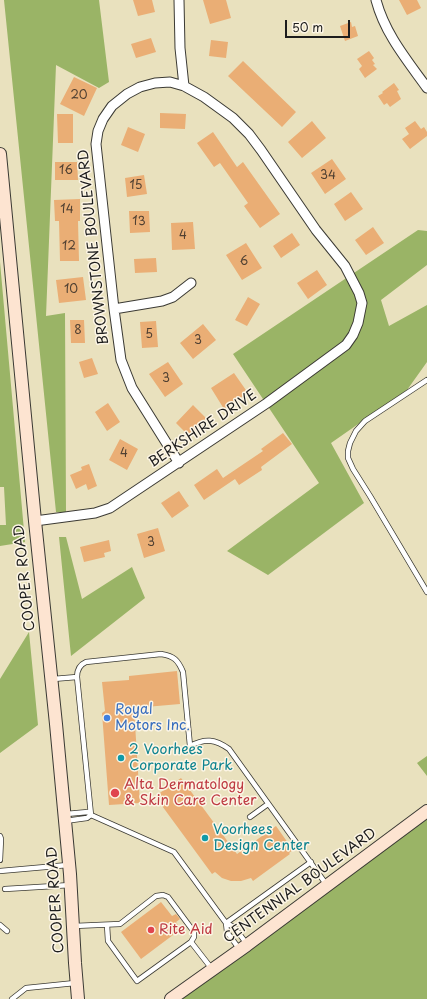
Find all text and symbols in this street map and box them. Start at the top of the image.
scale bar [287,12,352,38]
text: 50 m [292,18,323,36]
house number: 20 [70,89,88,103]
street label: BROWNSTONE BOULEVARD [75,148,113,346]
house number: 16 [59,164,73,178]
house number: 34 [320,169,336,183]
house number: 15 [129,179,143,193]
house number: 14 [60,203,74,217]
house number: 13 [132,215,146,229]
house number: 4 [179,229,187,243]
house number: 12 [62,240,76,254]
house number: 6 [240,255,248,269]
house number: 10 [64,283,78,297]
house number: 8 [74,324,82,338]
house number: 5 [145,328,153,342]
house number: 3 [194,334,202,348]
house number: 3 [162,372,170,386]
street label: BERKSHIRE DRIVE [146,387,260,471]
house number: 4 [120,447,128,461]
street label: COOPER ROAD [11,524,39,632]
house number: 3 [147,536,155,550]
place label: Royal Motors Inc. [115,702,190,734]
marker: Royal Motors Inc. [102,713,112,723]
place label: 2 Voorhees Corporate Park [129,742,233,774]
marker: 2 Voorhees Corporate Park [116,753,126,763]
place label: Alta Dermatology & Skin Care Center [124,777,257,810]
marker: Alta Dermatology & Skin Care Center [109,787,121,799]
place label: Voorhees Design Center [213,822,309,854]
street label: CENTENNIAL BOULEVARD [220,825,380,947]
marker: Voorhees Design Center [200,833,210,843]
street label: COOPER ROAD [44,846,68,954]
place label: Rite Aid [159,922,213,938]
marker: Rite Aid [146,925,156,935]

